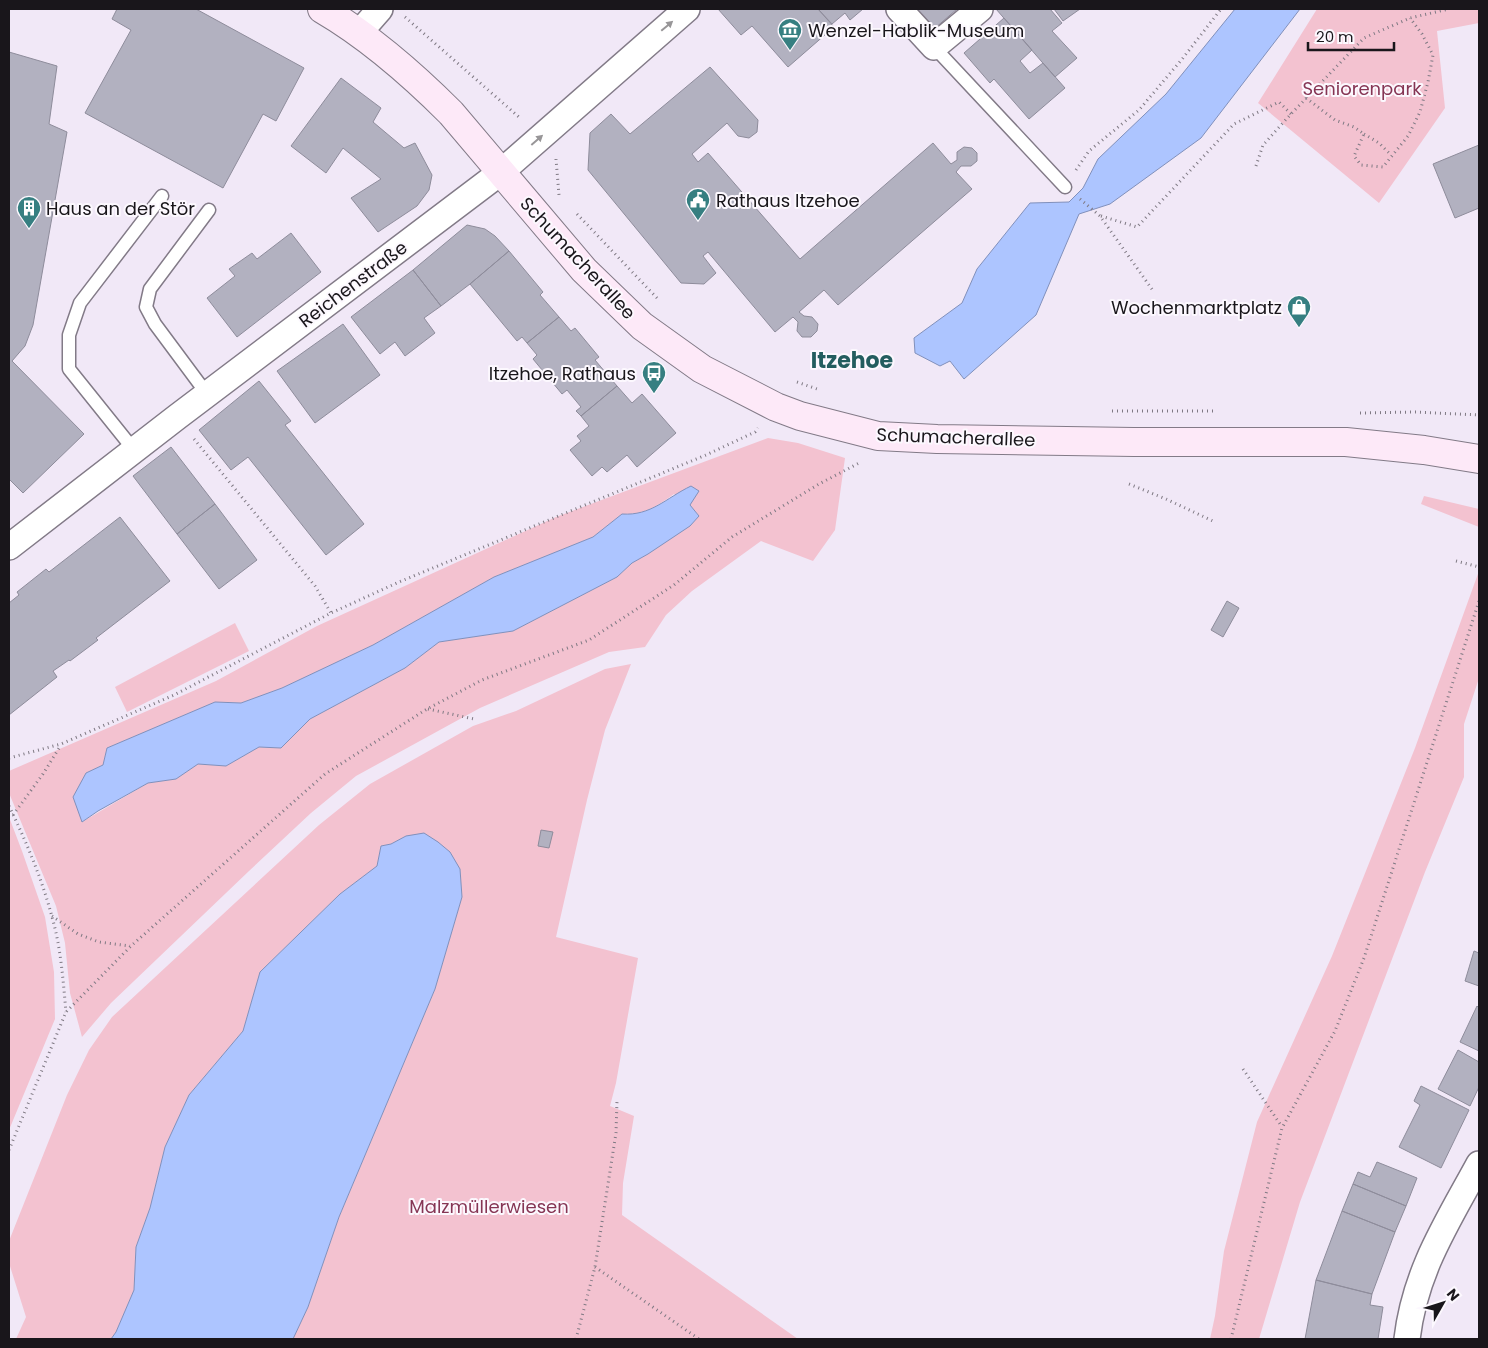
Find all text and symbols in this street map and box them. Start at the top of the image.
museum icon: Wenzel-Hablik-Museum [777,17,803,51]
place label: Wenzel-Hablik-Museum [808,18,1024,43]
scale bar [1308,20,1394,52]
one-way arrow [660,21,673,32]
text: 20 m [1316,26,1354,47]
park label: Seniorenpark [1303,76,1422,101]
one-way arrow [531,134,543,146]
public building icon: Rathaus Itzehoe [685,187,711,221]
place label: Rathaus Itzehoe [716,188,860,213]
street label: Schumacherallee [515,191,641,325]
building icon: Haus an der Stör [16,195,42,229]
place label: Haus an der Stör [46,196,195,221]
street label: Reichenstraße [294,235,412,333]
shop icon: Wochenmarktplatz [1286,294,1312,328]
place label: Wochenmarktplatz [1111,295,1282,320]
district label: Itzehoe [811,345,893,376]
bus stop icon: Itzehoe, Rathaus [641,360,667,394]
place label: Itzehoe, Rathaus [489,361,636,386]
street label: Schumacherallee [876,422,1036,452]
park label: Malzmüllerwiesen [409,1194,569,1219]
north arrow [1418,1278,1468,1328]
text: N [1442,1284,1464,1305]

